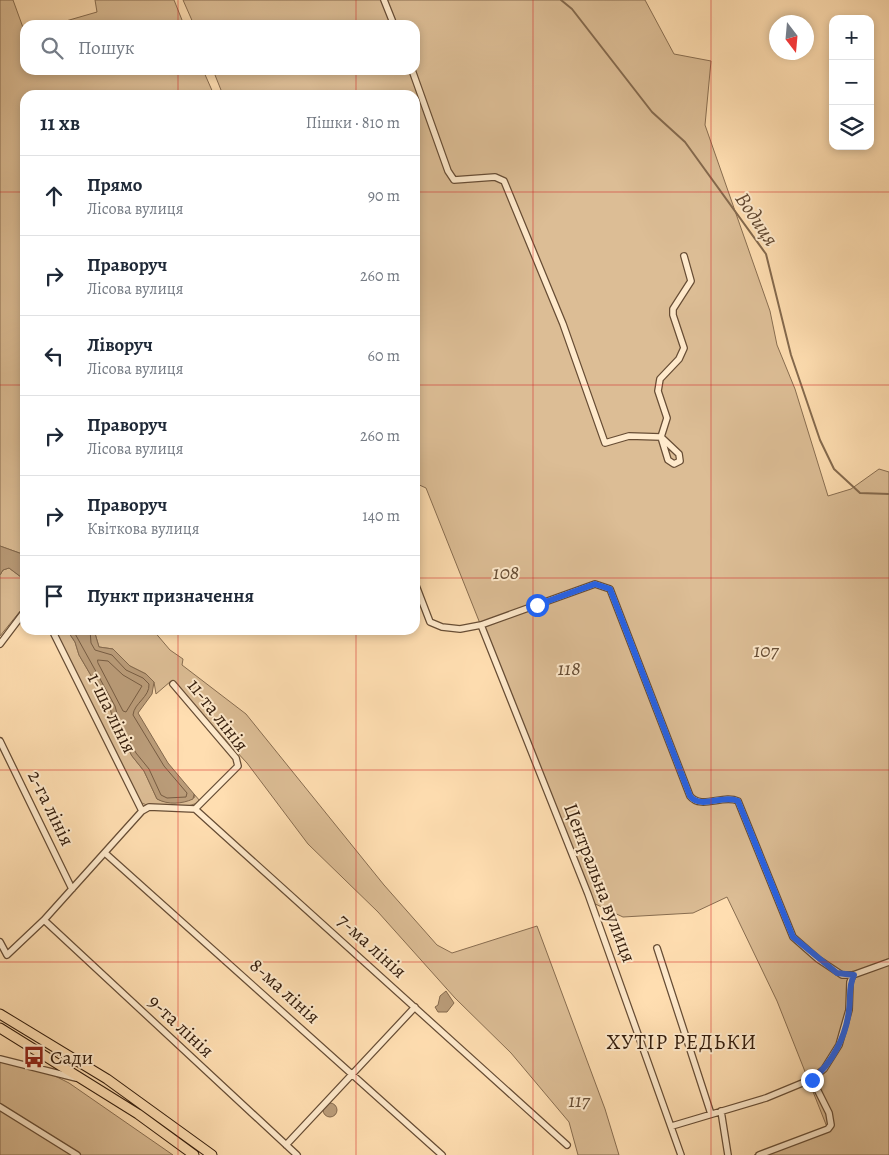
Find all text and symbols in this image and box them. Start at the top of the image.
north arrow [769,15,814,60]
map controls [829,15,874,150]
button: + [829,15,874,60]
search box [20,20,420,75]
icon: search [38,34,66,62]
text: Пошук [78,35,135,61]
button: − [829,60,874,105]
button: layers [829,105,874,150]
text: 11 хв [40,109,80,137]
text: Пішки · 810 m [306,112,400,134]
text: Прямо [87,172,142,198]
icon: ahead [40,182,68,210]
text: 90 m [368,185,400,207]
water label: Водиця [729,187,785,251]
text: Лісова вулиця [87,198,184,220]
text: Праворуч [87,252,167,278]
icon: right [40,262,68,290]
text: 260 m [360,265,400,287]
text: Лісова вулиця [87,278,184,300]
text: Ліворуч [87,332,153,358]
icon: left [40,342,68,370]
text: 60 m [368,345,400,367]
text: Лісова вулиця [87,358,184,380]
text: Праворуч [87,412,167,438]
icon: right [40,422,68,450]
text: 260 m [360,425,400,447]
text: Лісова вулиця [87,438,184,460]
text: Праворуч [87,492,167,518]
icon: right [40,502,68,530]
text: 140 m [362,505,400,527]
text: Квіткова вулиця [87,518,199,540]
park label: 108 [493,559,519,586]
icon: arrive [40,582,68,610]
text: Пункт призначення [87,583,254,609]
route start [526,594,549,617]
park label: 107 [753,637,779,664]
park label: 118 [558,655,580,682]
street label: 1-ша лінія [81,668,143,758]
street label: 11-та лінія [181,673,255,757]
street label: 2-га лінія [21,766,81,850]
street label: Центральна вулиця [557,800,643,966]
street label: 7-ма лінія [331,907,413,985]
street label: 8-ма лінія [244,952,326,1030]
street label: 9-та лінія [142,988,220,1064]
district label: ХУТІР РЕДЬКИ [607,1028,757,1056]
bus stop icon: Сади [21,1044,47,1070]
place label: Сади [50,1044,93,1071]
route end [801,1069,824,1092]
park label: 117 [568,1087,591,1114]

